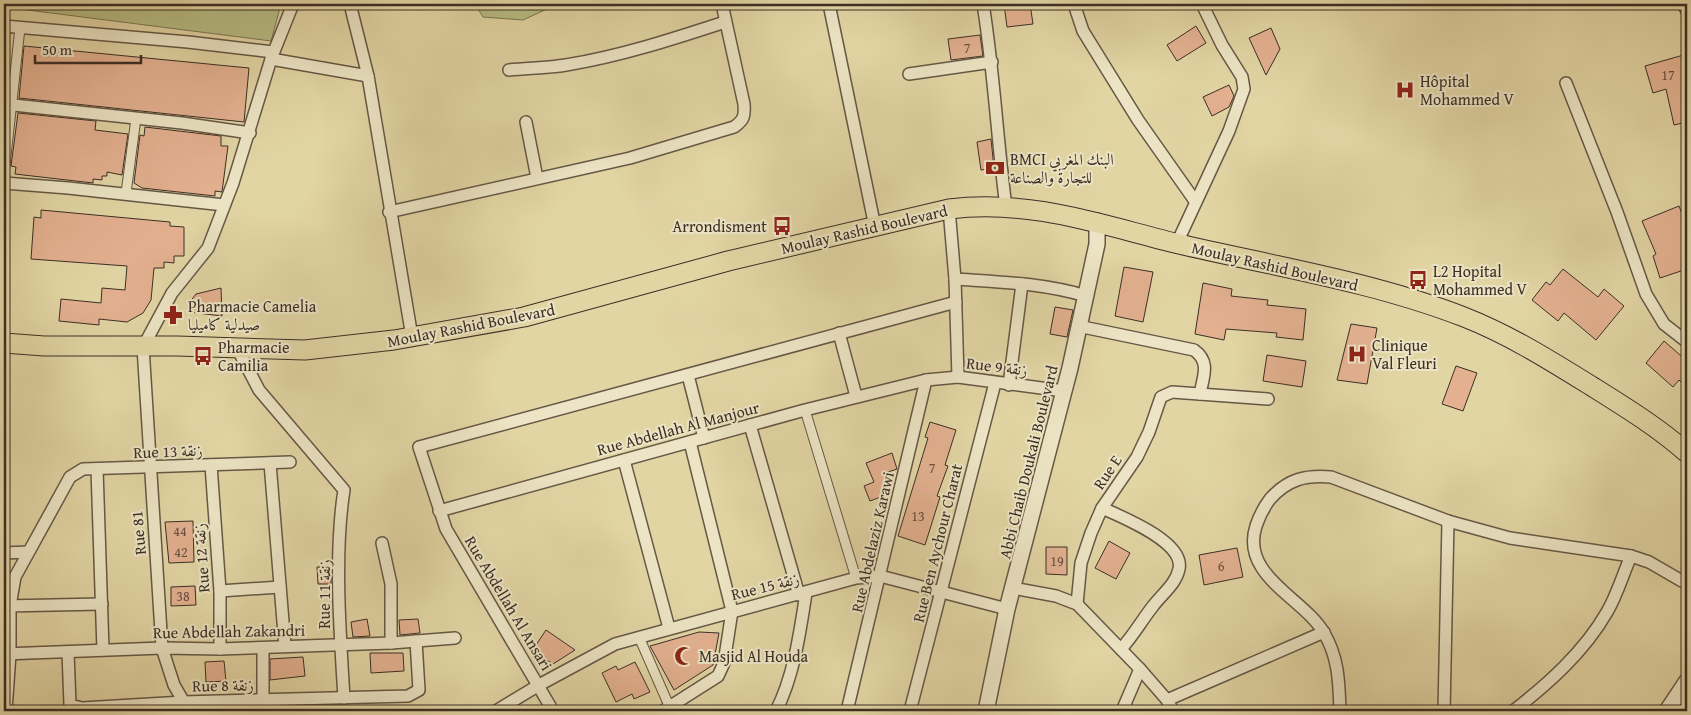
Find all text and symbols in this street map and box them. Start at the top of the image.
scale bar [35,32,141,64]
house number: 7 [964,38,971,58]
text: 50 m [42,39,73,60]
house number: 17 [1661,65,1675,85]
place label: Hôpital Mohammed V [1420,69,1515,111]
hospital icon: Hôpital Mohammed V [1394,79,1416,101]
place label: BMCI البنك المغربي للتجارة والصناعة [1010,147,1114,189]
bank icon: BMCI البنك المغربي للتجارة والصناعة [984,157,1006,179]
street label: Moulay Rashid Boulevard [778,198,950,260]
place label: Arrondisment [673,214,767,238]
bus stop icon: Arrondisment [771,215,793,237]
street label: Moulay Rashid Boulevard [1189,235,1361,297]
place label: L2 Hopital Mohammed V [1433,259,1528,301]
bus stop icon: L2 Hopital Mohammed V [1407,269,1429,291]
place label: Pharmacie Camelia صيدلية كاميليا [188,294,317,336]
street label: Moulay Rashid Boulevard [385,297,557,353]
pharmacy icon: Pharmacie Camelia صيدلية كاميليا [162,304,184,326]
place label: Clinique Val Fleuri [1372,333,1437,375]
place label: Pharmacie Camilia [218,335,289,377]
hospital icon: Clinique Val Fleuri [1346,343,1368,365]
bus stop icon: Pharmacie Camilia [192,345,214,367]
street label: Rue 9 زنقة [965,350,1029,382]
street label: Abbi Chaib Doukali Boulevard [992,362,1064,561]
street label: Rue Abdellah Al Manjour [594,395,762,461]
street label: Rue 13 زنقة [133,438,203,464]
street label: Rue E [1087,450,1127,494]
house number: 7 [929,458,936,478]
street label: Rue Ben Aychour Charat [906,461,968,625]
street label: Rue Abdelaziz Karawi [844,469,900,615]
house number: 13 [911,506,925,526]
street label: Rue 81 [124,510,152,556]
house number: 44 [173,521,187,541]
street label: Rue 12 زنقة [187,523,215,593]
street label: Rue Abdellah Al Ansari [459,531,559,675]
house number: 42 [174,542,188,562]
house number: 19 [1050,551,1064,571]
house number: 6 [1218,556,1225,576]
street label: Rue 11 زنقة [312,559,336,629]
street label: Rue 15 زنقة [728,566,802,606]
house number: 38 [176,586,190,606]
street label: Rue Abdellah Zakandri [153,618,306,644]
place label: Masjid Al Houda [699,644,809,668]
mosque icon: Masjid Al Houda [673,645,695,667]
street label: Rue 8 زنقة [192,672,254,698]

